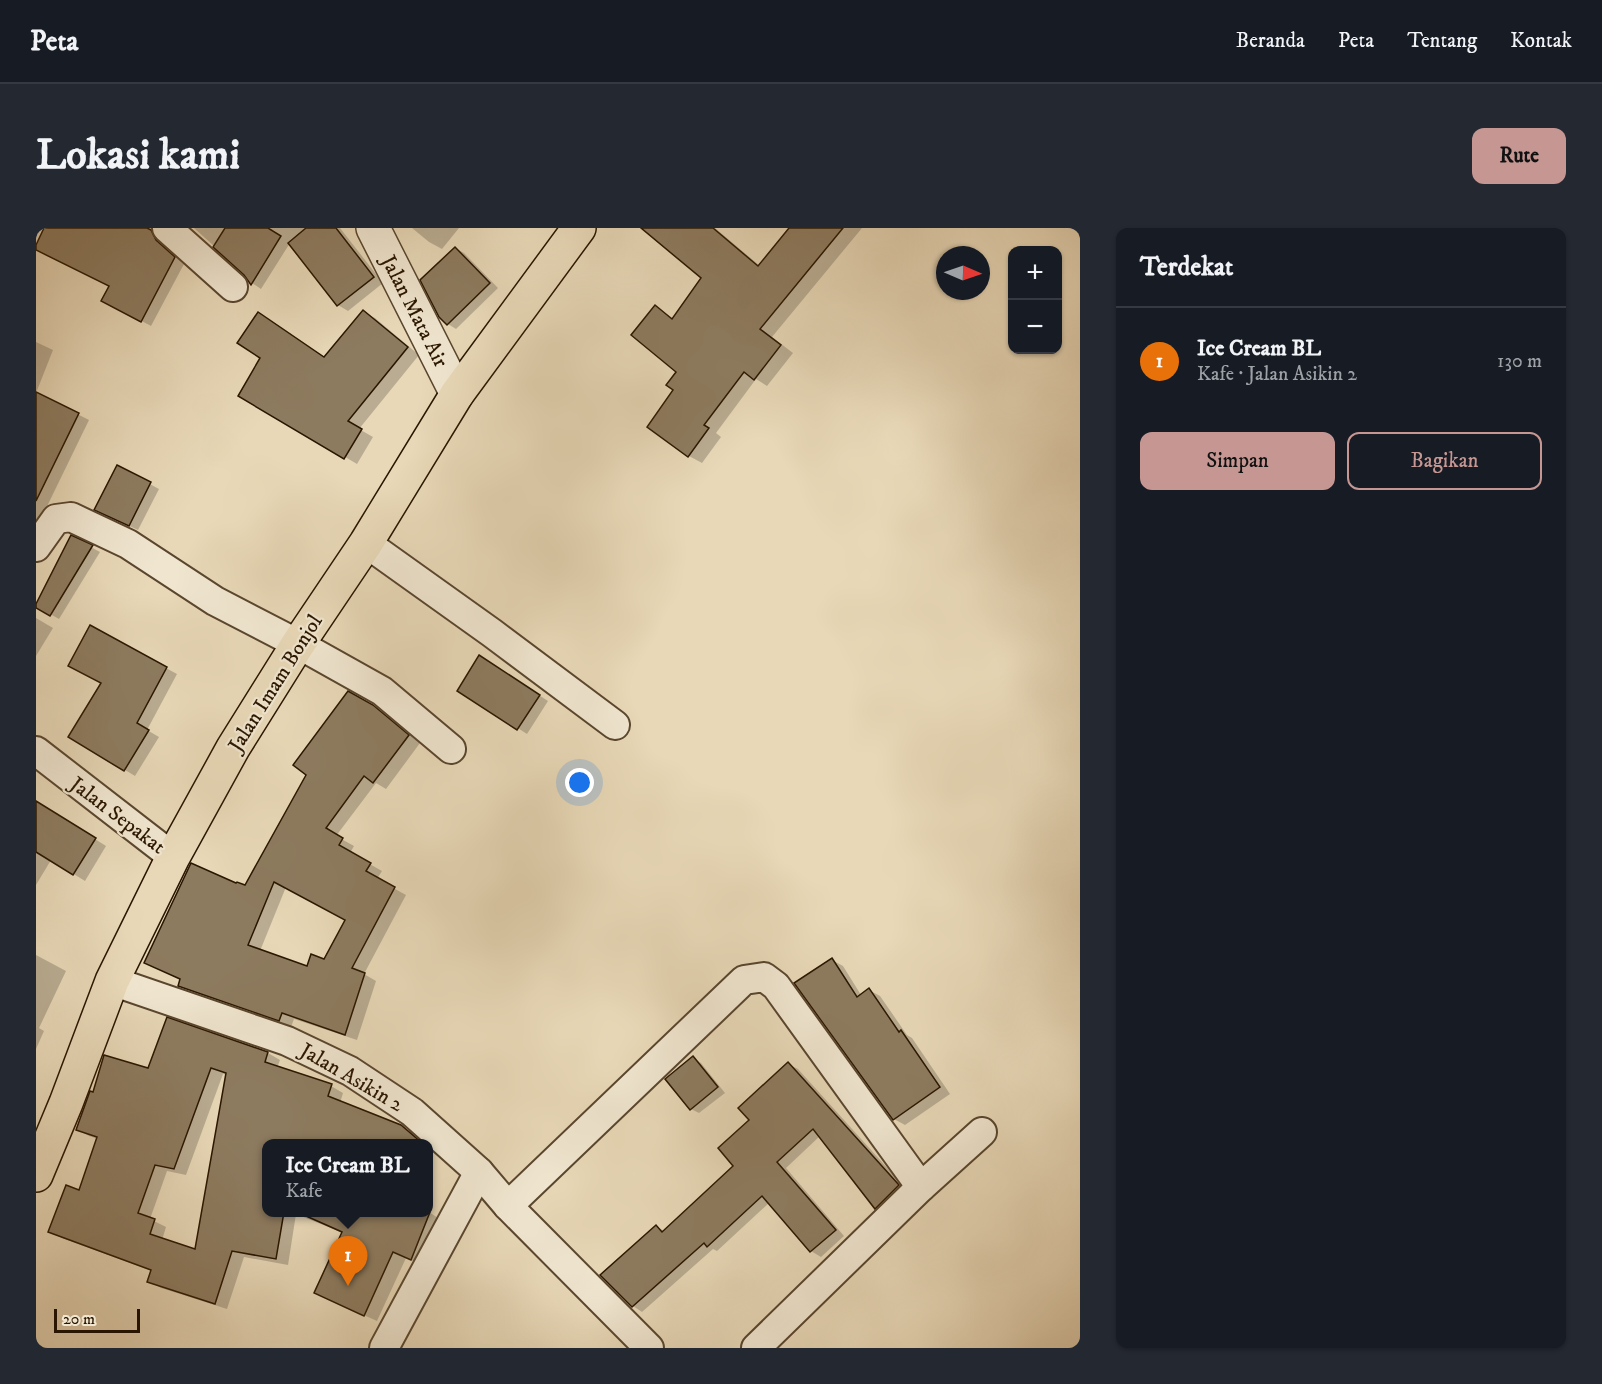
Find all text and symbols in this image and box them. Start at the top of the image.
text: Peta [30,24,78,59]
text: Beranda [1236,28,1305,54]
text: Peta [1338,28,1374,54]
text: Tentang [1407,28,1477,54]
text: Kontak [1510,28,1572,54]
button: Rute [1472,128,1566,184]
text: Lokasi kami [36,130,240,182]
north arrow [936,246,990,300]
map controls [1008,246,1062,354]
button: + [1008,246,1062,300]
street label: Jalan Mata Air [374,249,454,372]
text: Terdekat [1140,251,1233,284]
button: − [1008,300,1062,354]
text: Ice Cream BL [1197,335,1321,362]
text: 1 [1156,349,1163,374]
text: 130 m [1497,349,1542,374]
text: Kafe · Jalan Asikin 2 [1197,362,1357,387]
button: Simpan [1140,432,1335,490]
button: Bagikan [1347,432,1542,490]
street label: Jalan Imam Bonjol [222,609,329,759]
your location [565,768,594,797]
street label: Jalan Sepakat [63,770,170,860]
street label: Jalan Asikin 2 [293,1037,408,1118]
popup [262,1139,433,1217]
text: Ice Cream BL [285,1152,410,1179]
text: Kafe [285,1179,323,1204]
pin: 1 [328,1236,368,1286]
scale bar [54,1306,140,1334]
text: 20 m [63,1309,95,1329]

